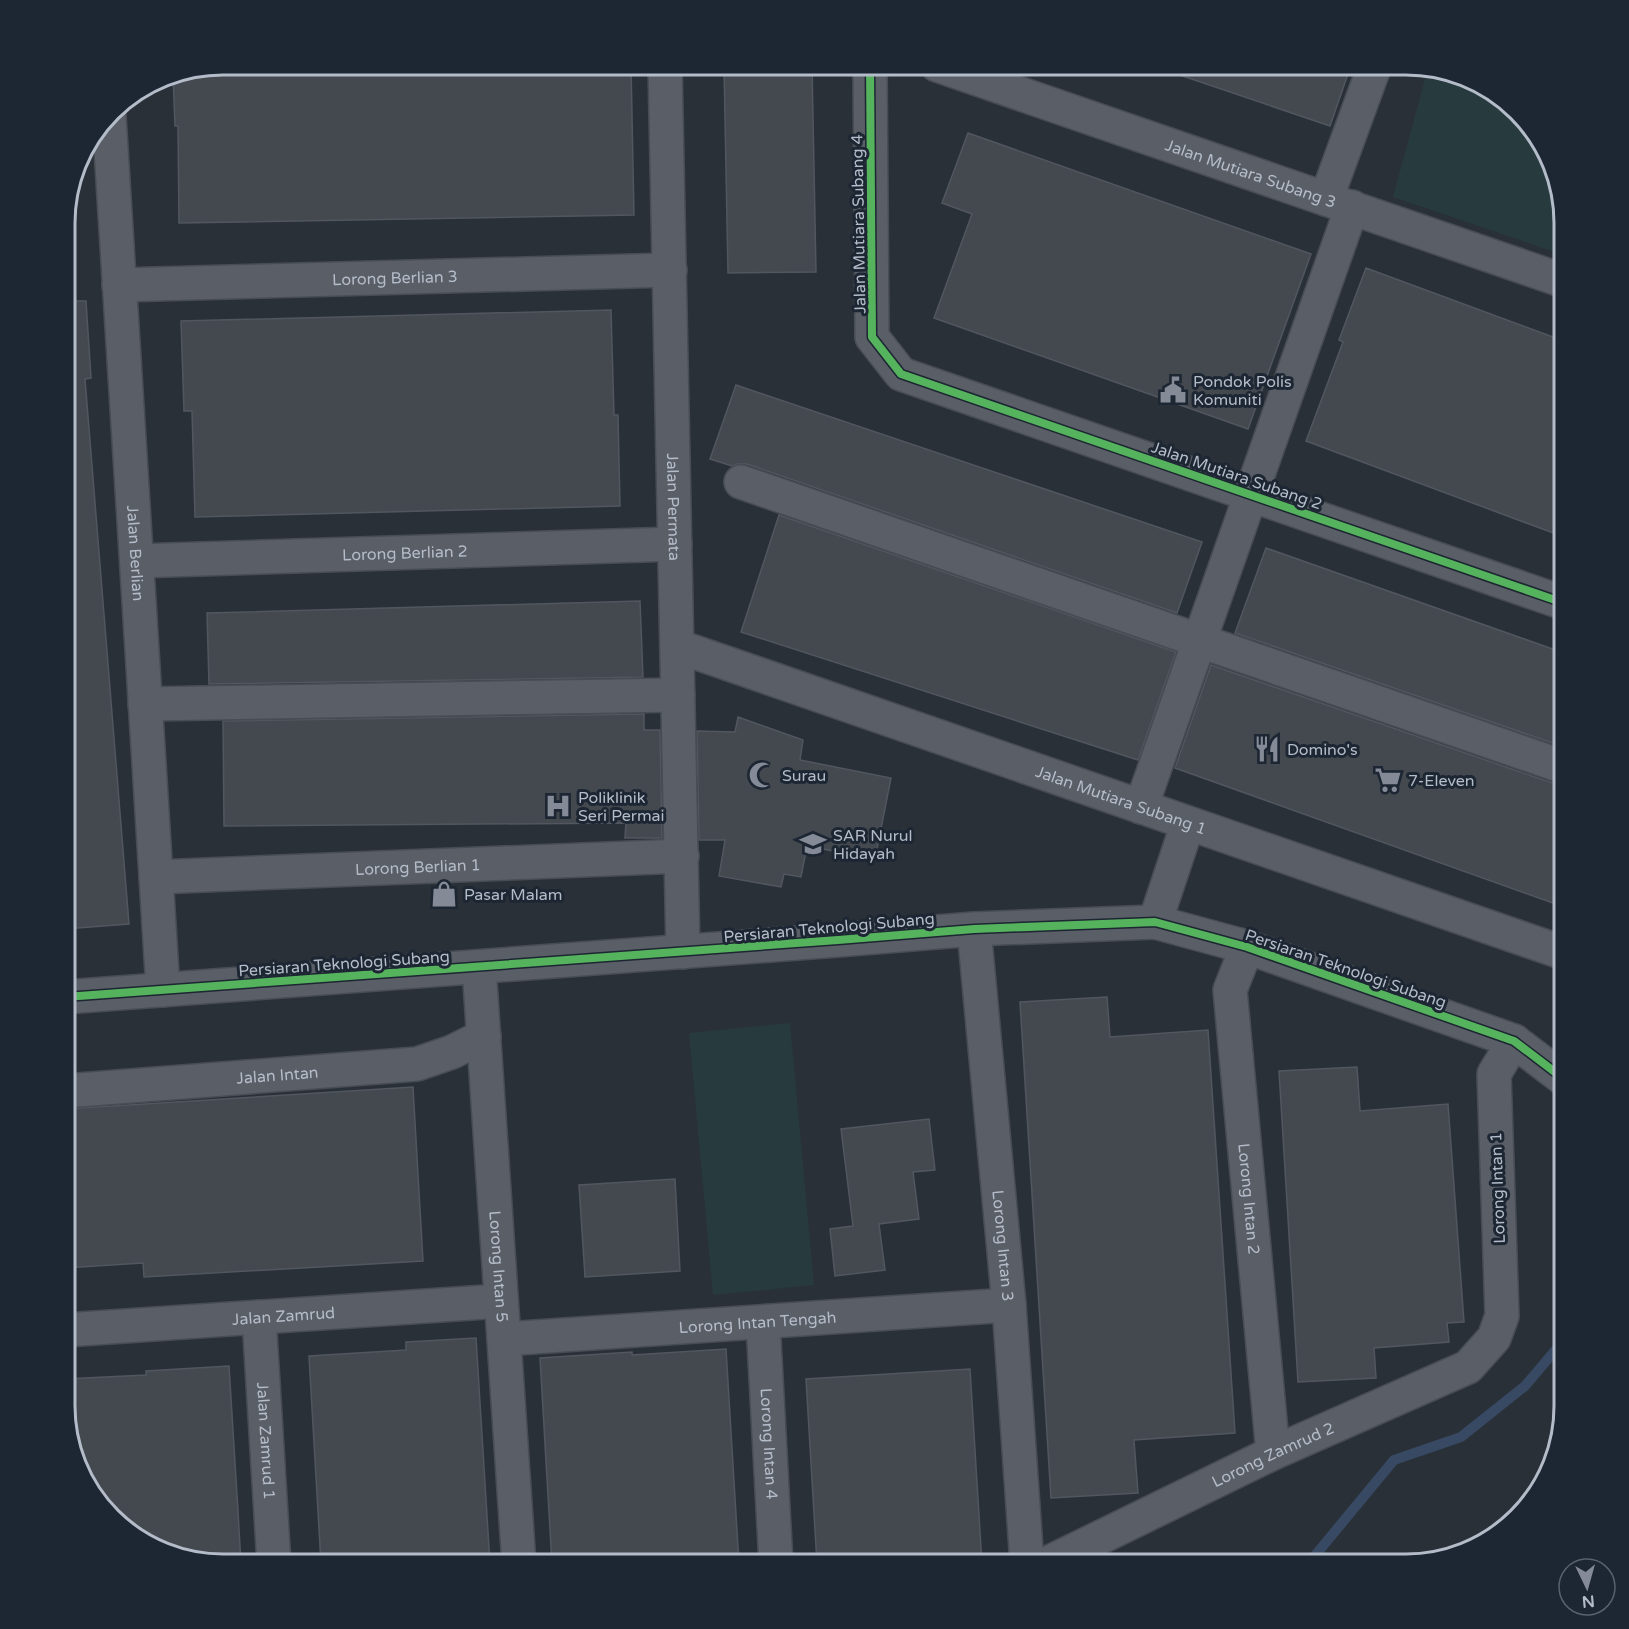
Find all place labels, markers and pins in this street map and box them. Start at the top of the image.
place label: Pondok Polis Komuniti [1193,372,1292,410]
public building icon: Pondok Polis Komuniti [1158,375,1188,405]
restaurant icon: Domino's [1252,734,1282,764]
place label: Domino's [1287,740,1358,760]
mosque icon: Surau [747,760,777,790]
supermarket icon: 7-Eleven [1373,765,1403,795]
place label: Surau [782,766,826,786]
place label: 7-Eleven [1408,771,1475,791]
place label: Poliklinik Seri Permai [578,788,665,826]
hospital icon: Poliklinik Seri Permai [543,791,573,821]
place label: SAR Nurul Hidayah [833,826,913,864]
school or university icon: SAR Nurul Hidayah [798,829,828,859]
shop icon: Pasar Malam [429,879,459,909]
place label: Pasar Malam [464,885,562,905]

